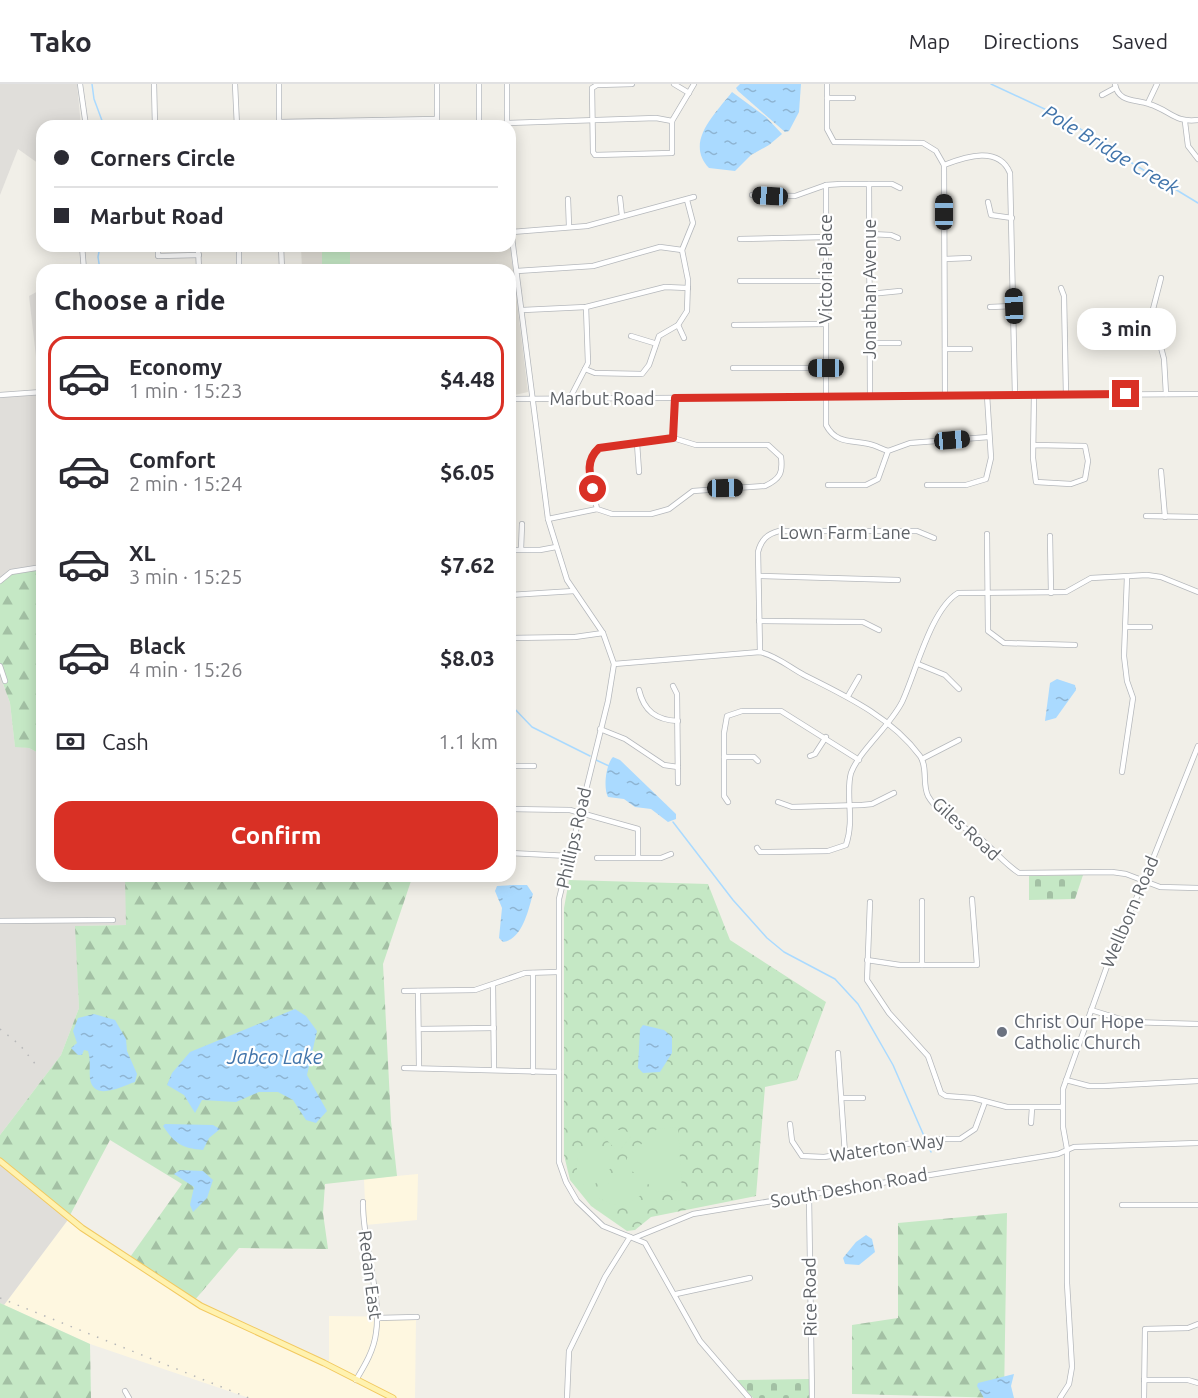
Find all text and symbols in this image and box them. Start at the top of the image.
text: Tako [30,26,92,57]
text: Map [909,29,950,53]
text: Directions [983,29,1079,53]
text: Saved [1112,29,1168,53]
water label: Pole Bridge Creek [1039,100,1184,200]
text: Corners Circle [90,145,236,170]
car [752,186,788,206]
car [935,194,953,230]
text: Marbut Road [90,203,224,228]
street label: Victoria Place [815,214,835,324]
street label: Jonathan Avenue [859,219,879,359]
text: Choose a ride [54,285,226,315]
car [1004,288,1024,324]
callout: 3 min [1076,307,1176,349]
text: 3 min [1101,317,1152,340]
icon: car [57,351,111,405]
text: Economy [129,354,222,379]
car [808,359,844,377]
text: $4.48 [440,366,495,391]
text: 1 min · 15:23 [129,379,243,402]
route end [1112,380,1139,407]
street label: Marbut Road [549,388,655,408]
car [933,429,971,451]
icon: car [57,444,111,498]
text: Comfort [129,447,216,472]
text: $6.05 [440,459,495,484]
text: 2 min · 15:24 [129,472,243,495]
route start [579,475,606,502]
car [707,479,743,497]
street label: Lown Farm Lane [779,522,911,542]
icon: car [57,537,111,591]
text: XL [129,540,156,565]
text: $7.62 [440,552,495,577]
text: 3 min · 15:25 [129,565,243,588]
icon: car [57,630,111,684]
text: Black [129,633,186,658]
text: $8.03 [440,645,495,670]
text: 4 min · 15:26 [129,658,243,681]
icon: cash [54,725,87,758]
text: Cash [102,729,149,754]
text: 1.1 km [439,730,498,753]
street label: Phillips Road [552,785,594,890]
street label: Giles Road [929,793,1005,864]
button: Confirm [54,801,498,870]
street label: Wellborn Road [1097,853,1162,971]
place label: Christ Our Hope Catholic Church [1014,1011,1144,1052]
marker: Christ Our Hope Catholic Church [995,1025,1009,1039]
water label: Jabco Lake [226,1045,323,1068]
street label: Waterton Way [828,1129,946,1165]
street label: South Deshon Road [769,1163,929,1211]
street label: Redan East [356,1229,386,1321]
street label: Rice Road [798,1257,820,1337]

